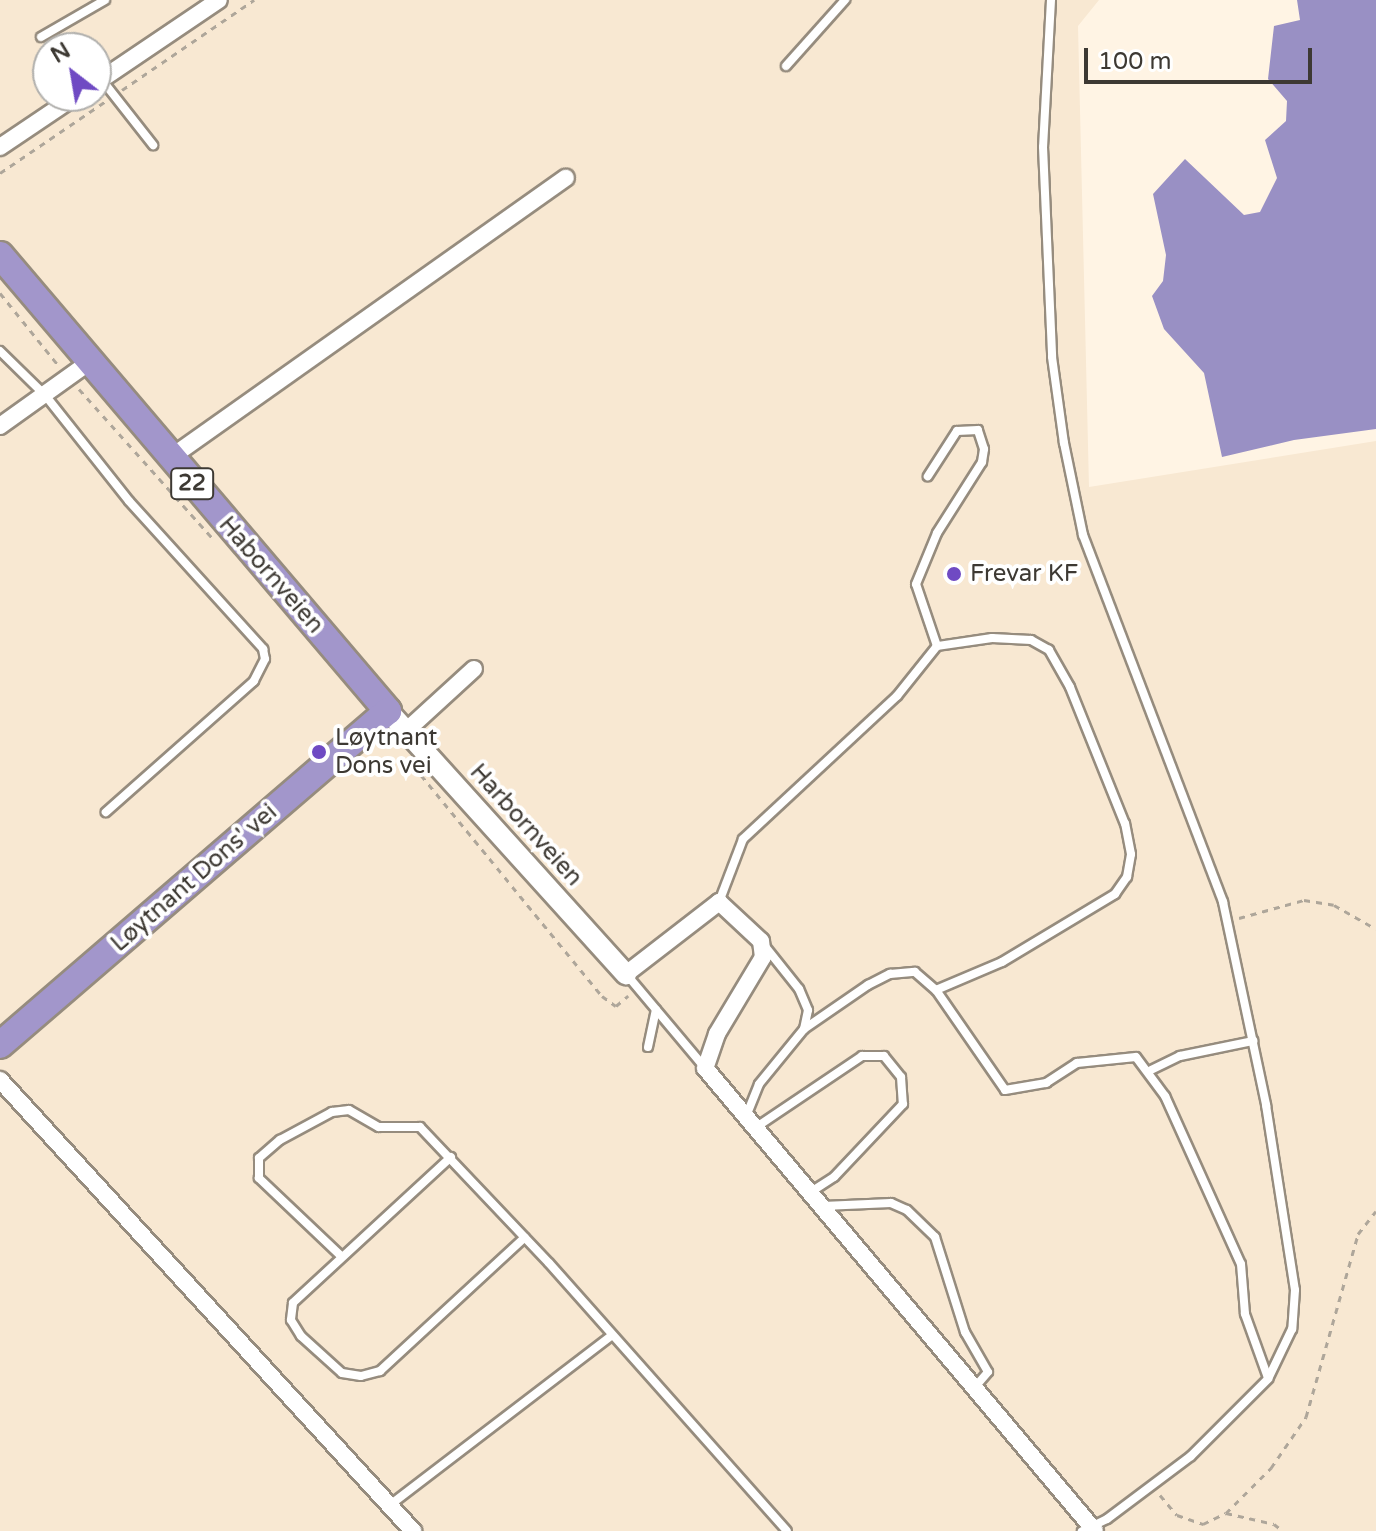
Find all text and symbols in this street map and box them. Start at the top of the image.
north arrow [32,32,112,112]
scale bar [1088,32,1316,82]
text: N [46,37,75,69]
text: 100 m [1098,47,1172,76]
road number: 22 [170,466,214,502]
street label: Habornveien [212,511,330,639]
place label: Frevar KF [970,560,1078,588]
marker: Frevar KF [945,565,963,583]
place label: Løytnant Dons vei [335,724,437,780]
marker: Løytnant Dons vei [310,743,328,761]
street label: Harbornveien [464,758,588,892]
street label: Løytnant Dons' vei [105,798,283,958]

